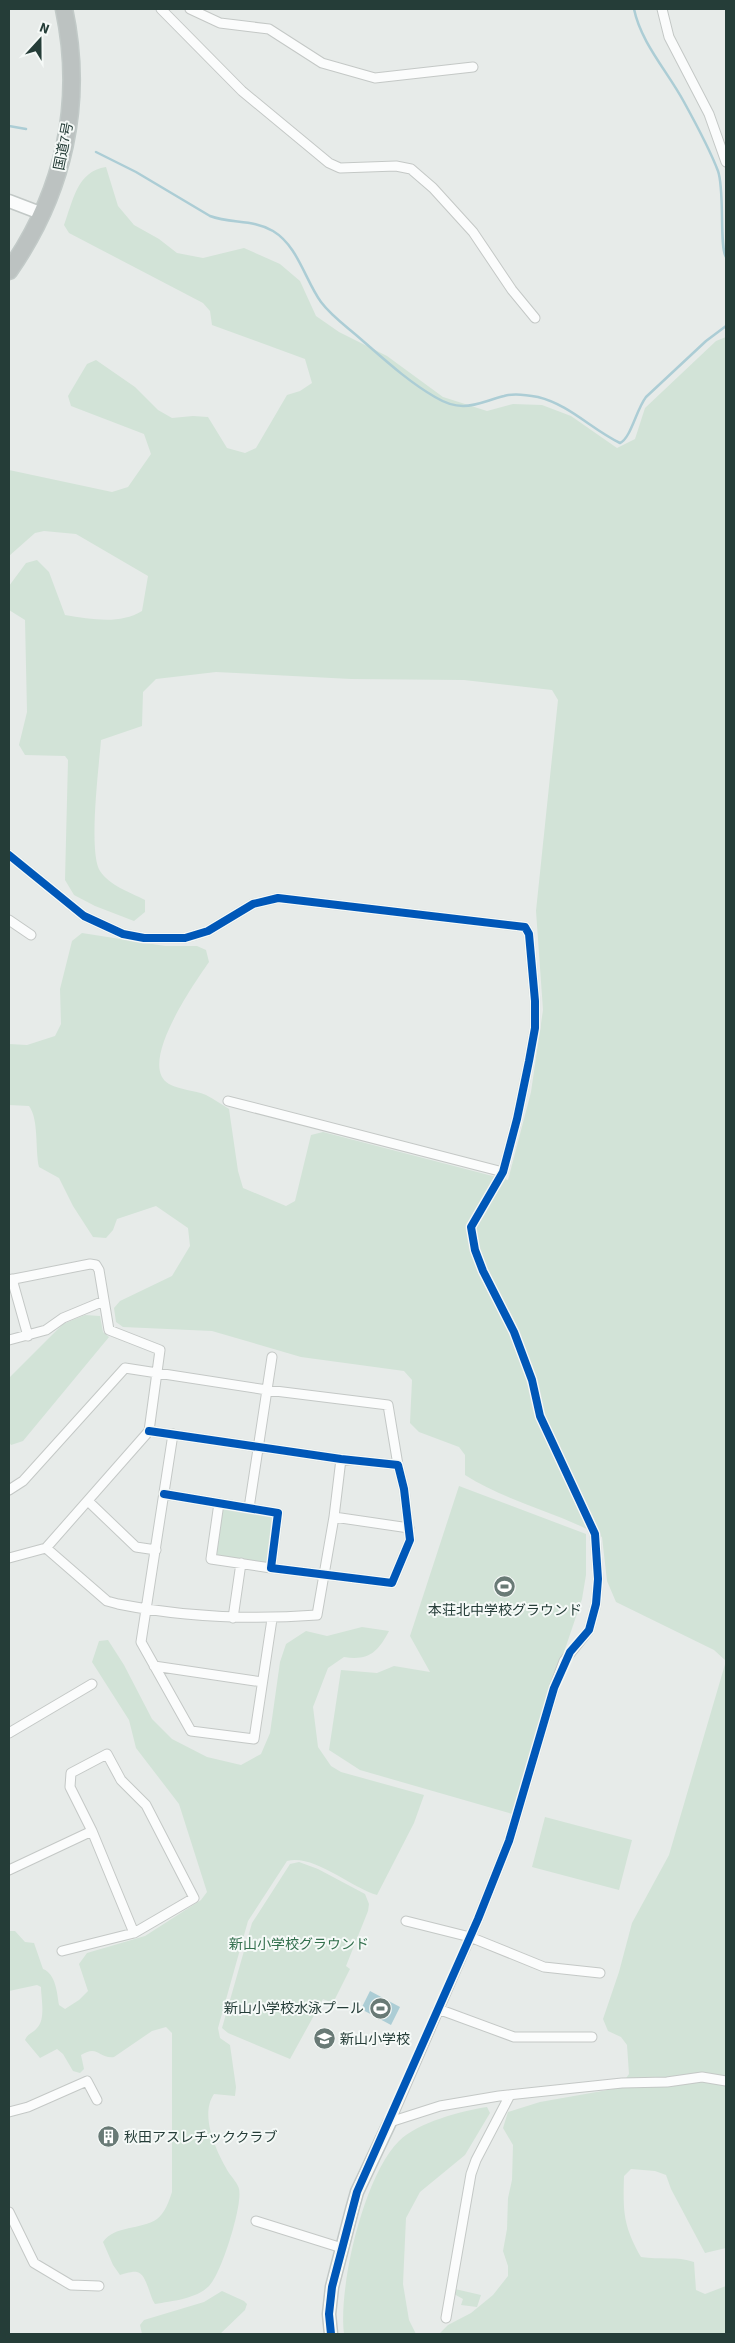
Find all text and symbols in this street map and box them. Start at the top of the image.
north arrow [15,15,65,65]
text: N [36,18,52,40]
street label: 国道7号 [49,120,78,172]
sports icon: 本荘北中学校グラウンド [493,1575,517,1599]
place label: 本荘北中学校グラウンド [428,1601,582,1621]
park label: 新山小学校グラウンド [229,1935,369,1955]
sports icon: 新山小学校水泳プール [368,1996,392,2020]
place label: 新山小学校水泳プール [224,1999,364,2019]
school or university icon: 新山小学校 [312,2027,336,2051]
place label: 新山小学校 [340,2030,410,2050]
building icon: 秋田アスレチッククラブ [96,2125,120,2149]
place label: 秋田アスレチッククラブ [124,2128,277,2148]

